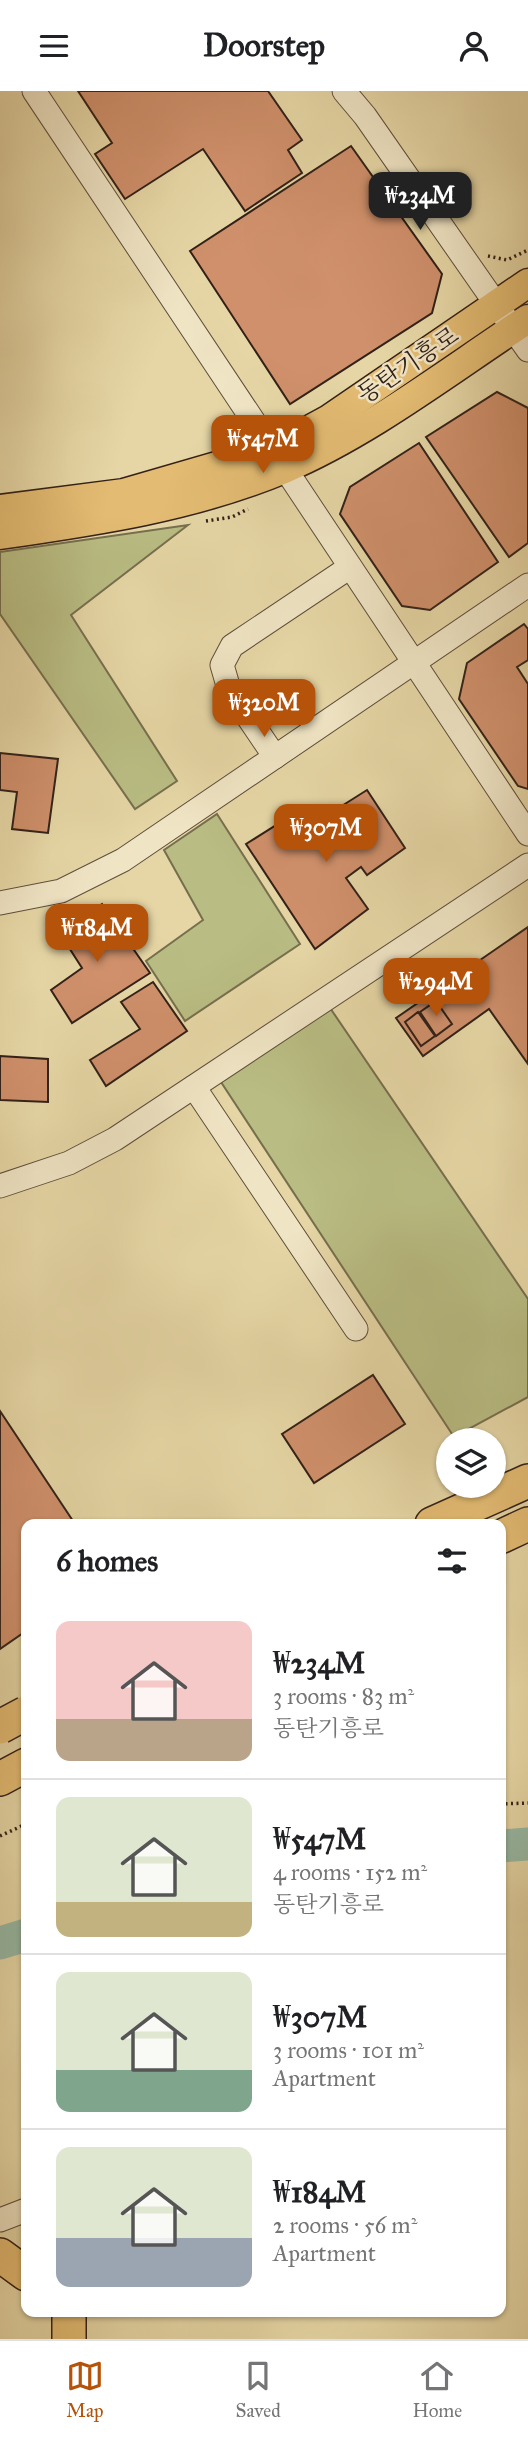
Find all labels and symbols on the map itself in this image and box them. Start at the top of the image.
pin: ₩234M [371,173,469,232]
street label: 동탄기흥로 [352,320,464,410]
pin: ₩547M [214,415,312,475]
pin: ₩320M [215,679,313,739]
pin: ₩307M [277,805,375,864]
pin: ₩184M [48,905,146,964]
pin: ₩294M [387,958,485,1018]

